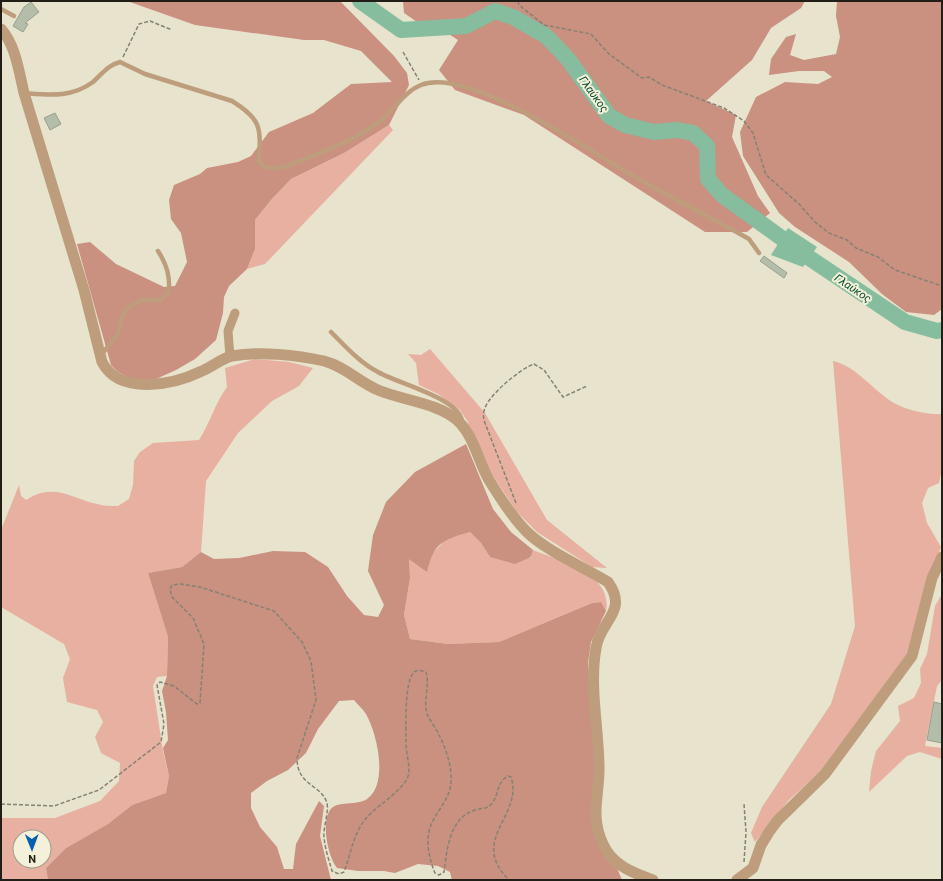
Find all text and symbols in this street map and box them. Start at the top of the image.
water label: Γλαύκος [576,74,611,115]
water label: Γλαύκος [832,271,874,306]
north arrow [12,829,52,869]
text: N [28,852,36,865]

